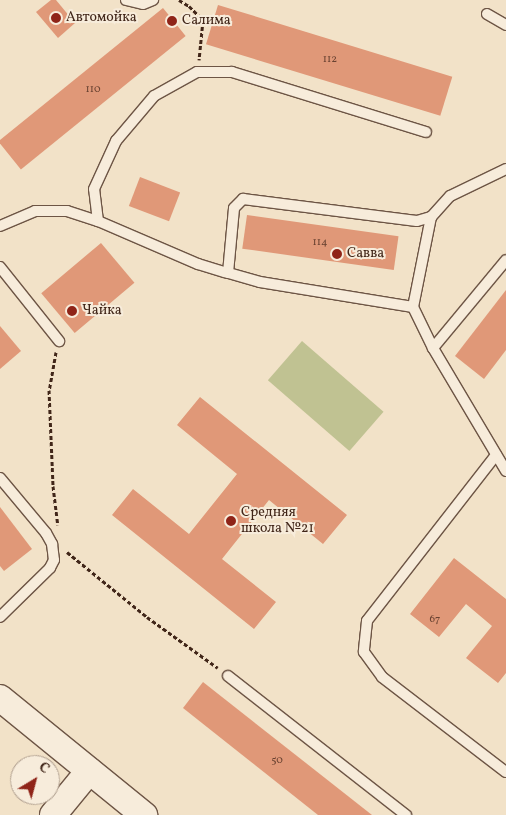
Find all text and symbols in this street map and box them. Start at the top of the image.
place label: Автомойка [66,10,137,26]
marker: Автомойка [50,12,62,24]
place label: Салима [182,13,231,29]
marker: Салима [166,15,178,27]
house number: 112 [323,53,337,67]
house number: 110 [85,83,101,97]
house number: 114 [312,236,328,250]
place label: Савва [347,246,384,262]
marker: Савва [331,248,343,260]
place label: Чайка [82,303,122,319]
marker: Чайка [66,305,78,317]
place label: Средняя школа №21 [241,505,314,538]
marker: Средняя школа №21 [225,515,237,527]
house number: 67 [430,613,440,627]
house number: 50 [271,754,283,768]
north arrow [10,755,60,805]
text: С [34,758,53,779]

